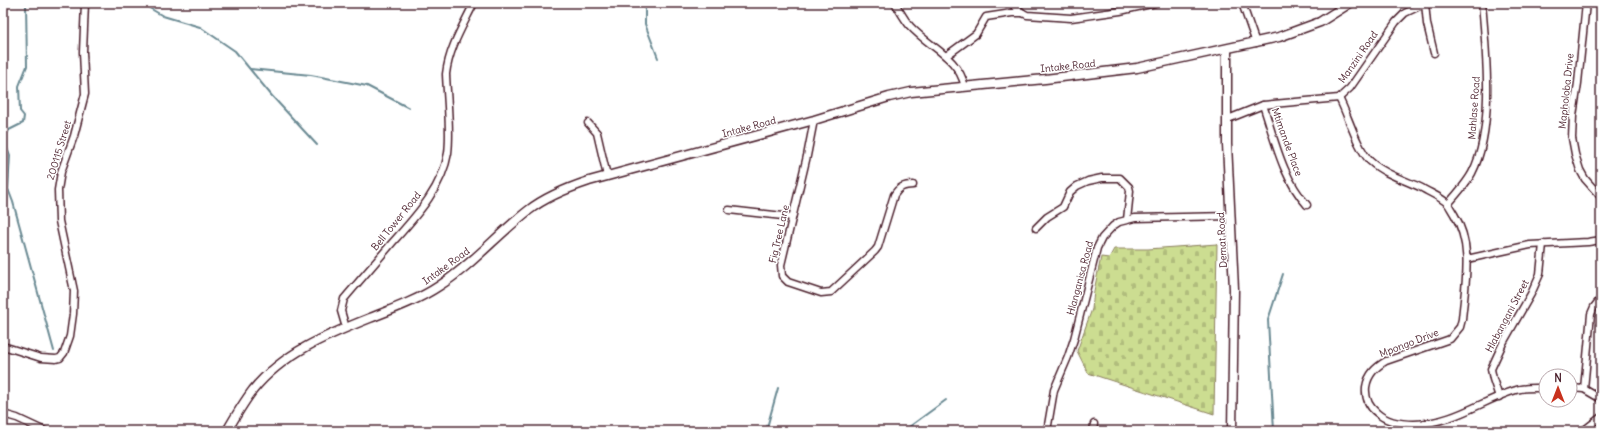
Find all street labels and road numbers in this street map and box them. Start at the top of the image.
street label: Manzini Road [1335,28,1381,85]
street label: Mapholoba Drive [1556,53,1576,129]
street label: Intake Road [1040,57,1096,75]
street label: Mahlase Road [1465,76,1483,140]
street label: Mtimande Place [1269,106,1305,178]
street label: Intake Road [721,114,778,140]
street label: 200115 Street [44,118,74,181]
street label: Bell Tower Road [368,189,424,253]
street label: Fig Tree Lane [766,203,792,265]
street label: Demat Road [1214,212,1230,268]
street label: Hlanganisa Road [1064,239,1096,317]
street label: Intake Road [420,244,472,288]
street label: Hlabangani Street [1482,277,1532,355]
street label: Mpongo Drive [1378,326,1440,360]

